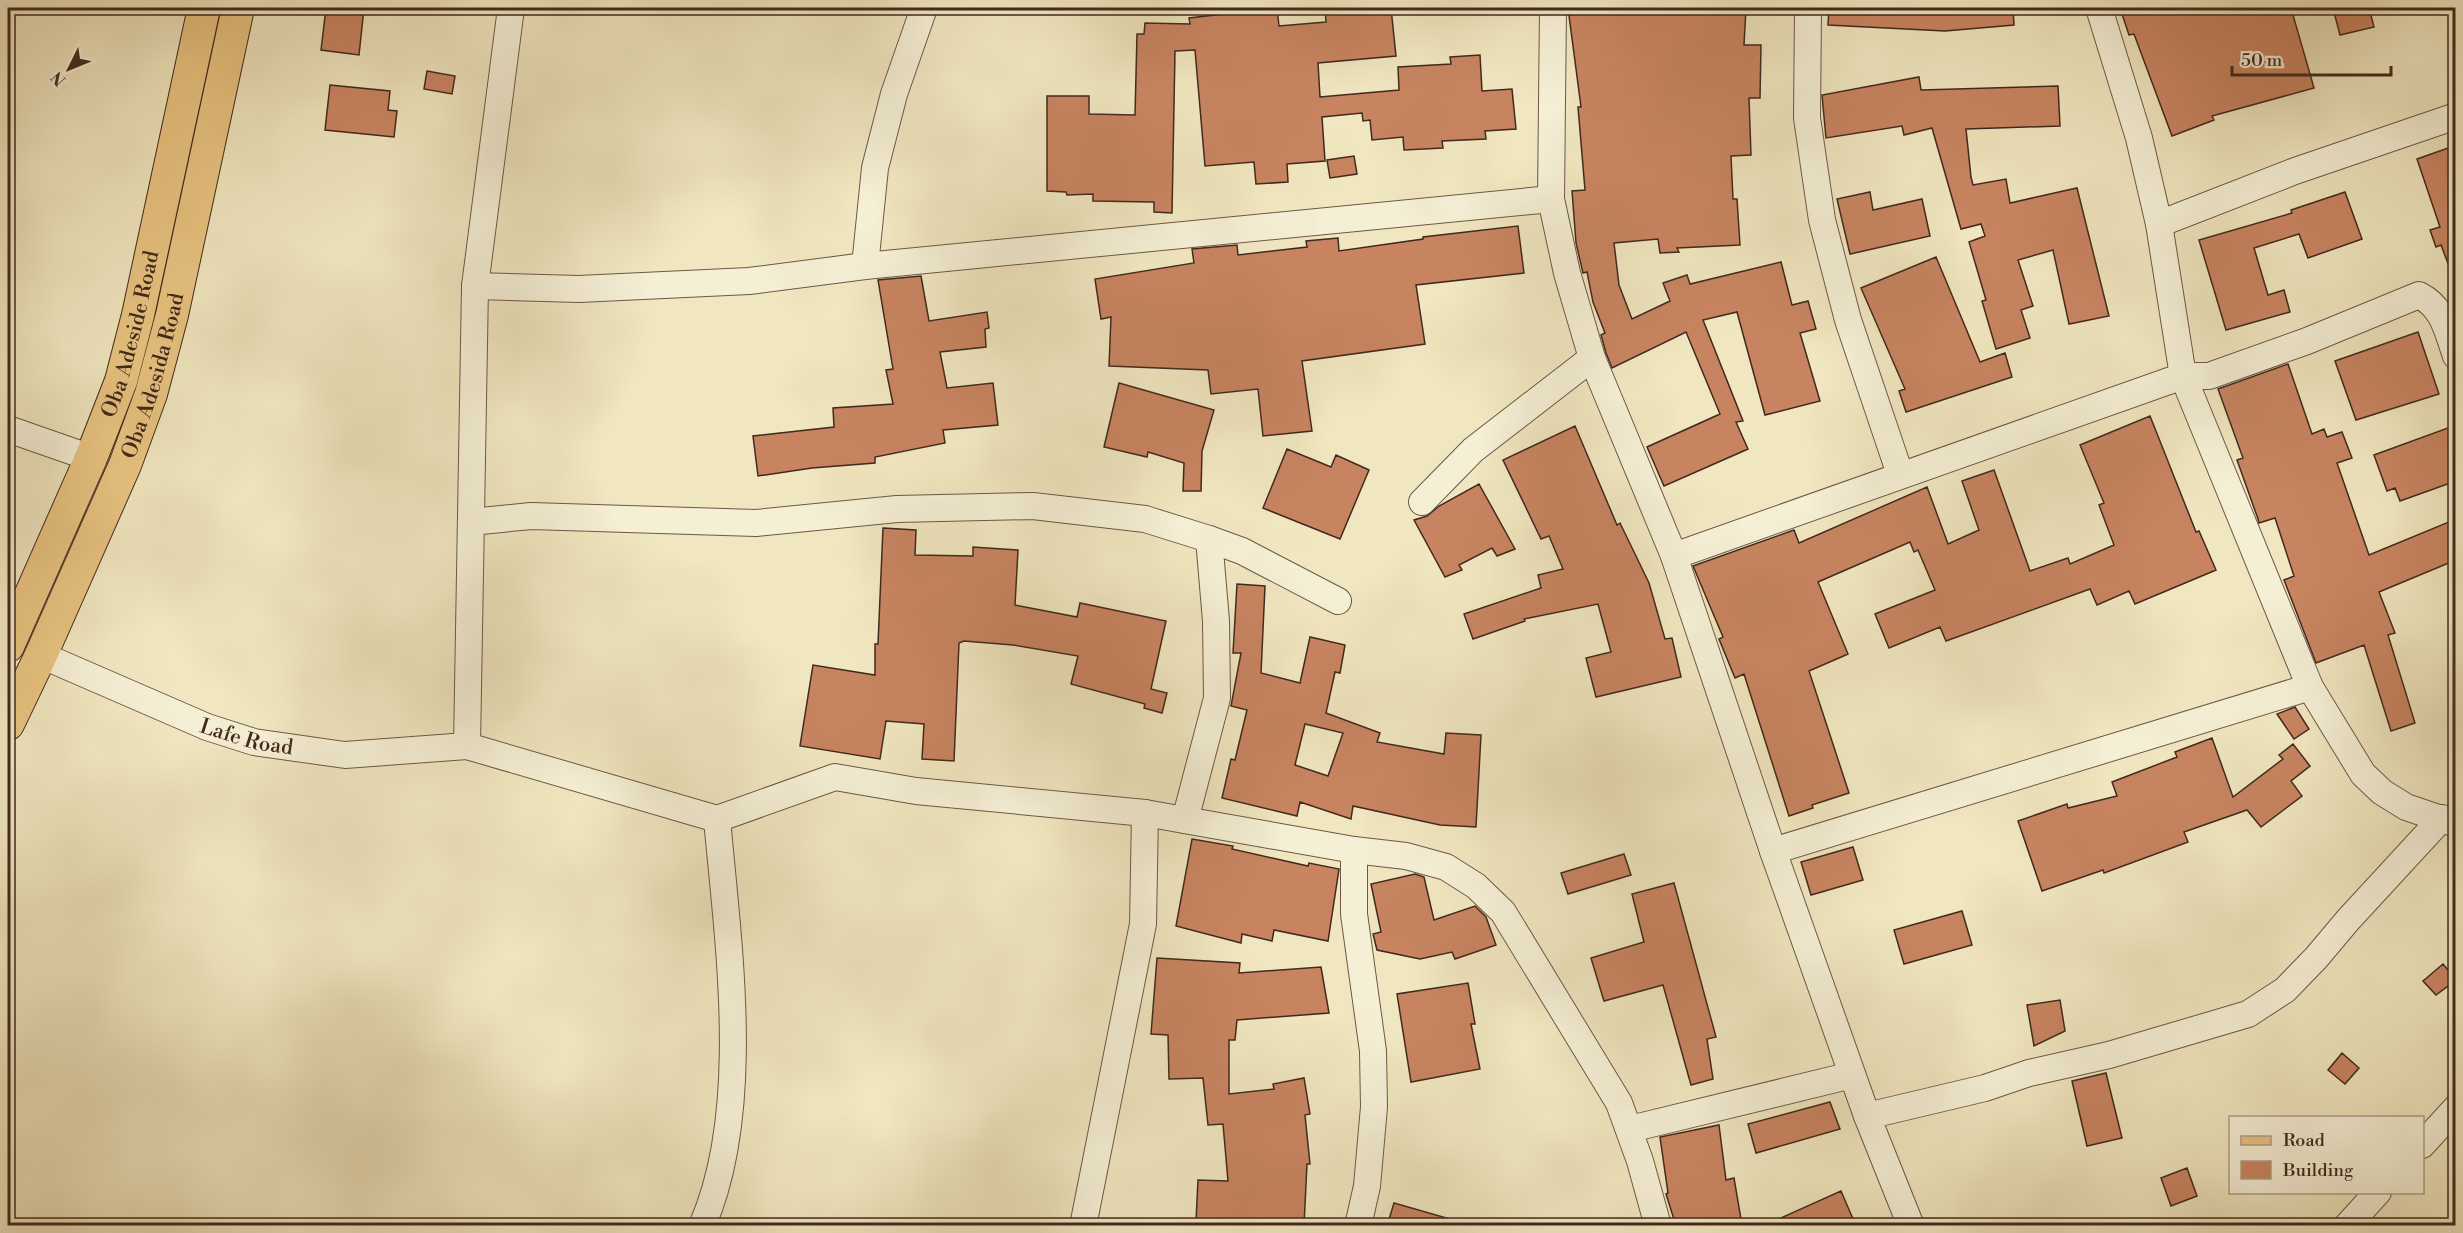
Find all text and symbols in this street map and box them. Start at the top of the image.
north arrow [39,39,99,99]
scale bar [2232,39,2391,77]
text: 50 m [2241,49,2283,72]
text: N [47,67,70,90]
street label: Oba Adeside Road [96,248,165,422]
street label: Oba Adesida Road [116,291,190,462]
street label: Lafe Road [196,714,295,761]
legend [2229,1116,2424,1194]
text: Road [2283,1129,2326,1152]
text: Building [2282,1159,2354,1182]

